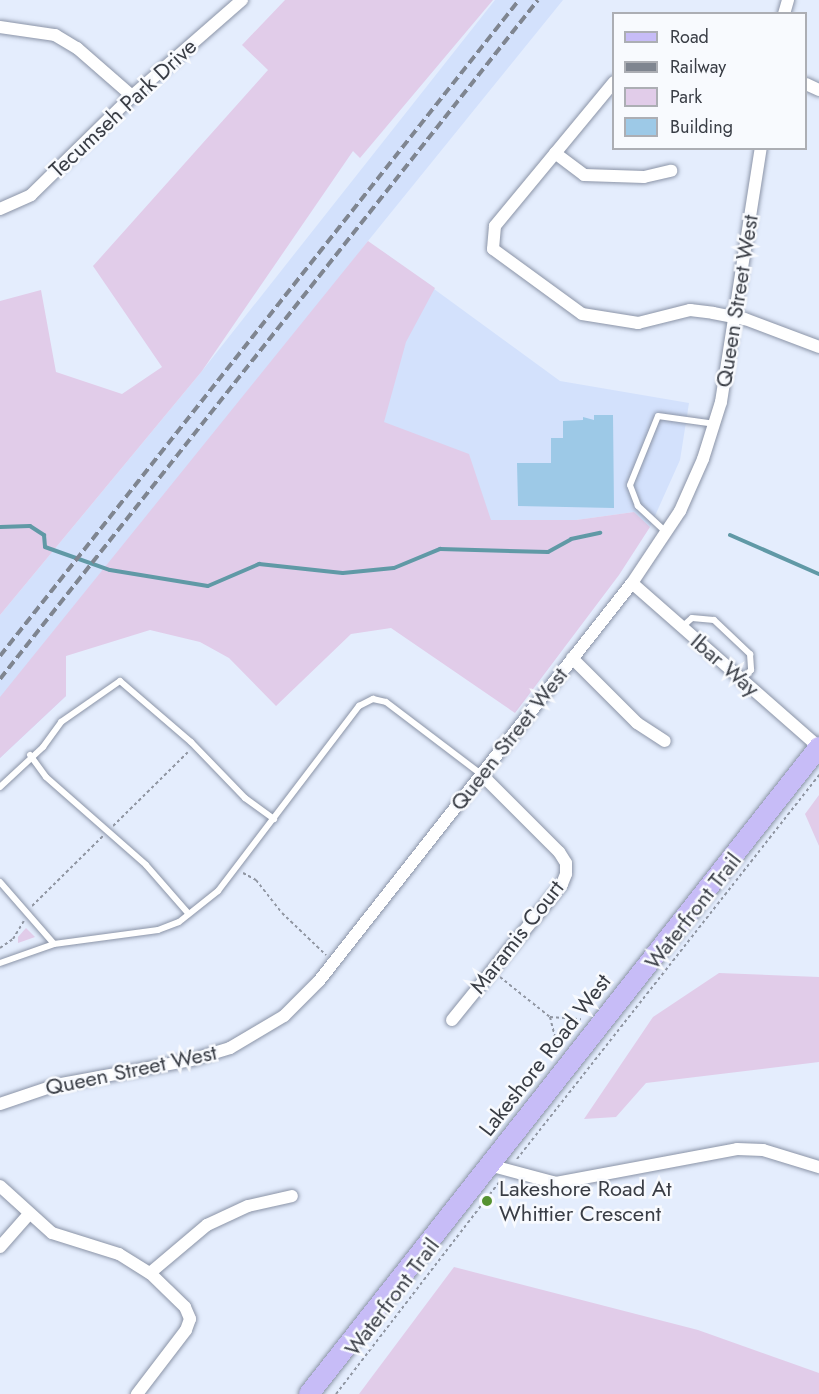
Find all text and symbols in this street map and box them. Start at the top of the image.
legend [612,12,807,150]
text: Road [670,24,709,50]
street label: Tecumseh Park Drive [44,33,202,183]
text: Railway [670,54,726,80]
text: Park [670,84,702,110]
text: Building [670,114,733,140]
street label: Queen Street West [710,213,764,389]
street label: Ibar Way [685,628,765,702]
street label: Queen Street West [445,662,573,816]
street label: Waterfront Trail [639,847,747,975]
street label: Maramis Court [465,875,569,999]
street label: Lakeshore Road West [474,969,616,1141]
street label: Queen Street West [43,1039,219,1101]
place label: Lakeshore Road At Whittier Crescent [499,1175,672,1226]
marker: Lakeshore Road At Whittier Crescent [480,1194,494,1208]
street label: Waterfront Trail [339,1233,445,1361]

